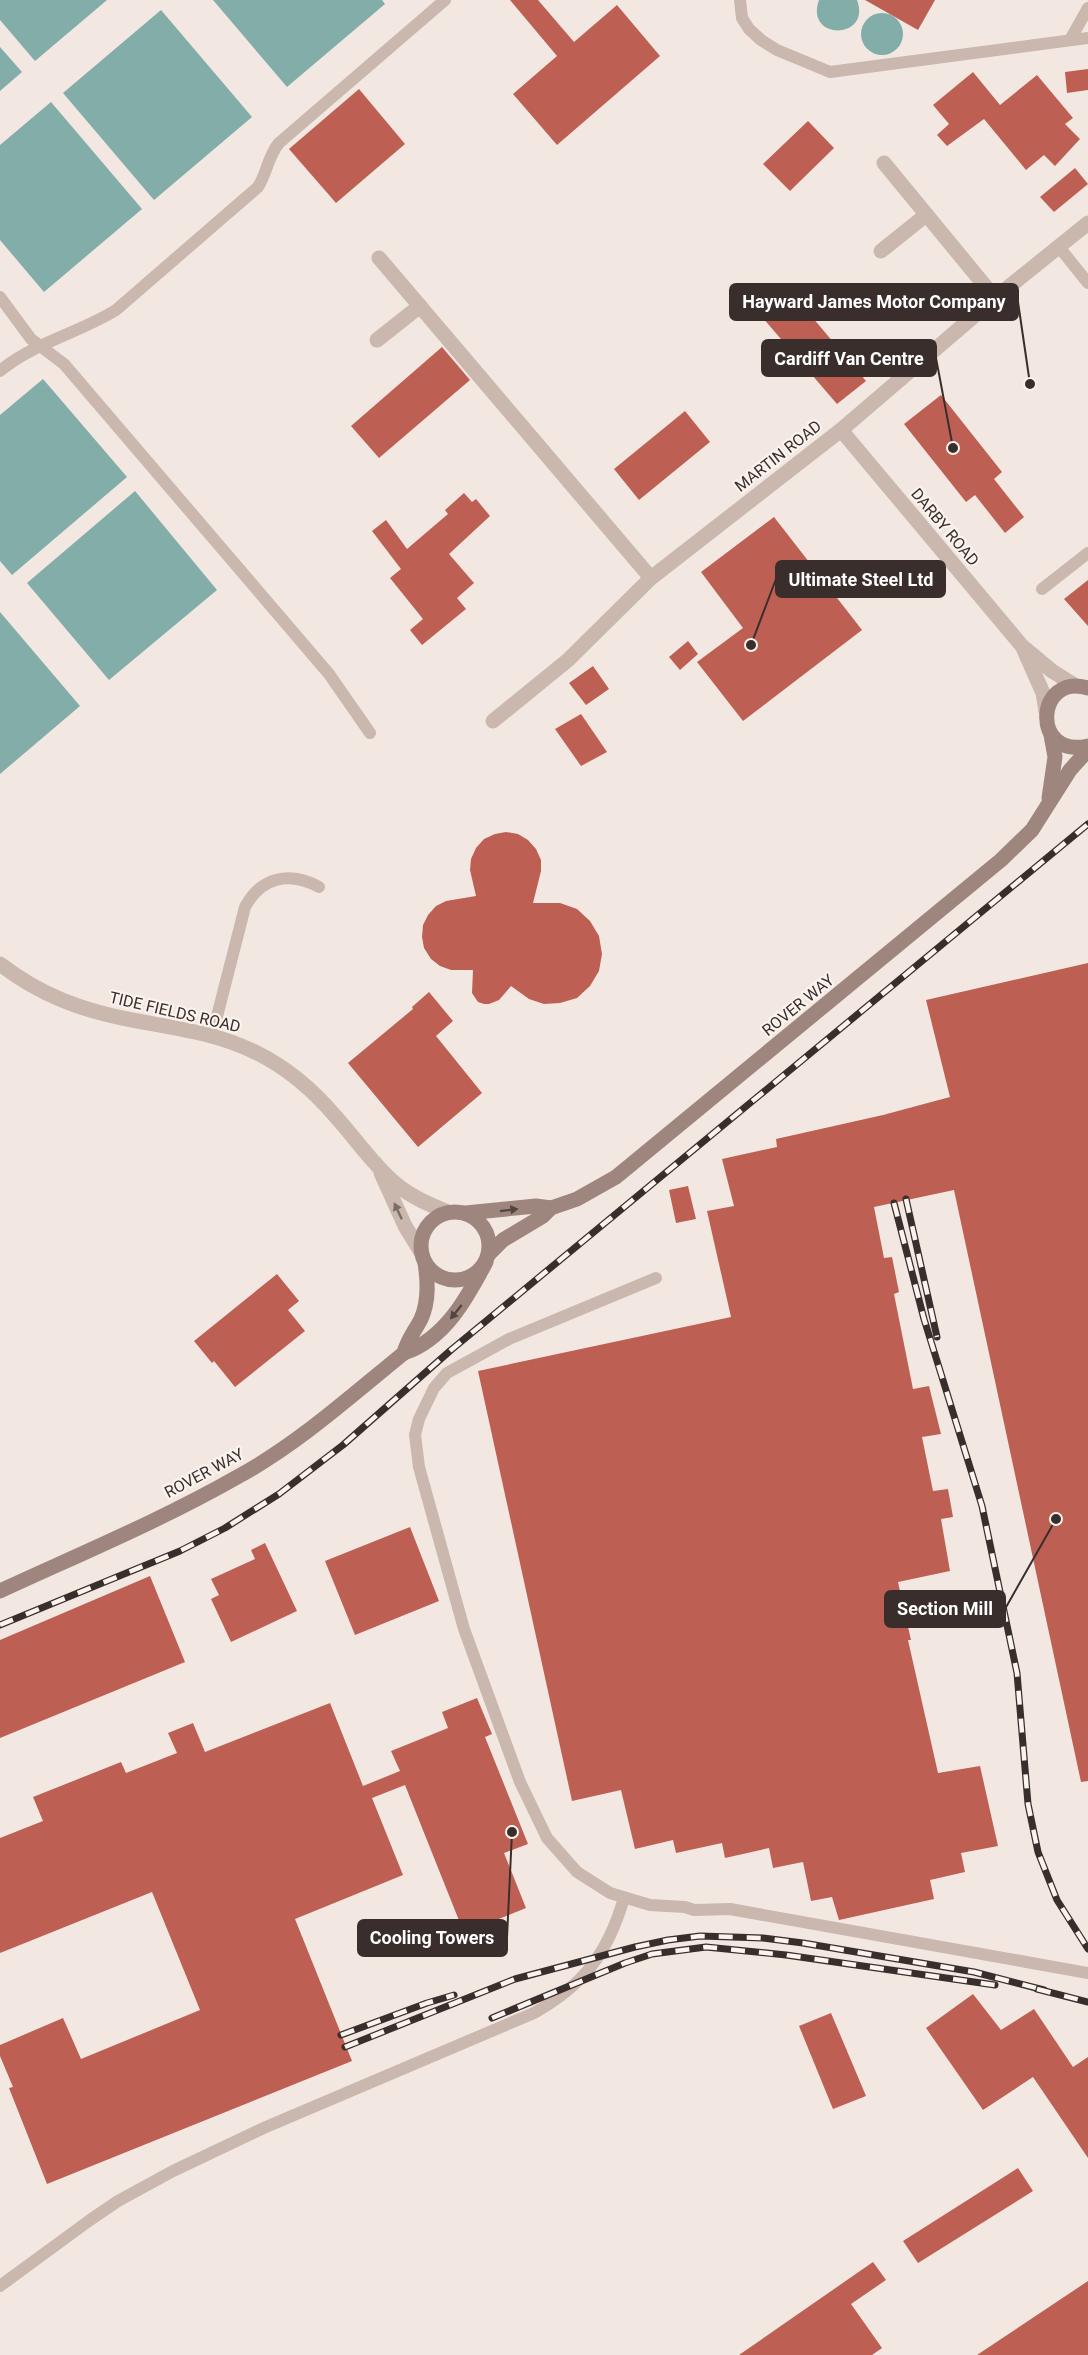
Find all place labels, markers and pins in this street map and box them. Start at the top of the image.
callout: Hayward James Motor Company [730,284,1018,320]
callout: Cardiff Van Centre [762,340,936,376]
callout: Ultimate Steel Ltd [776,561,945,597]
callout: Section Mill [885,1591,1005,1627]
callout: Cooling Towers [358,1920,507,1956]

